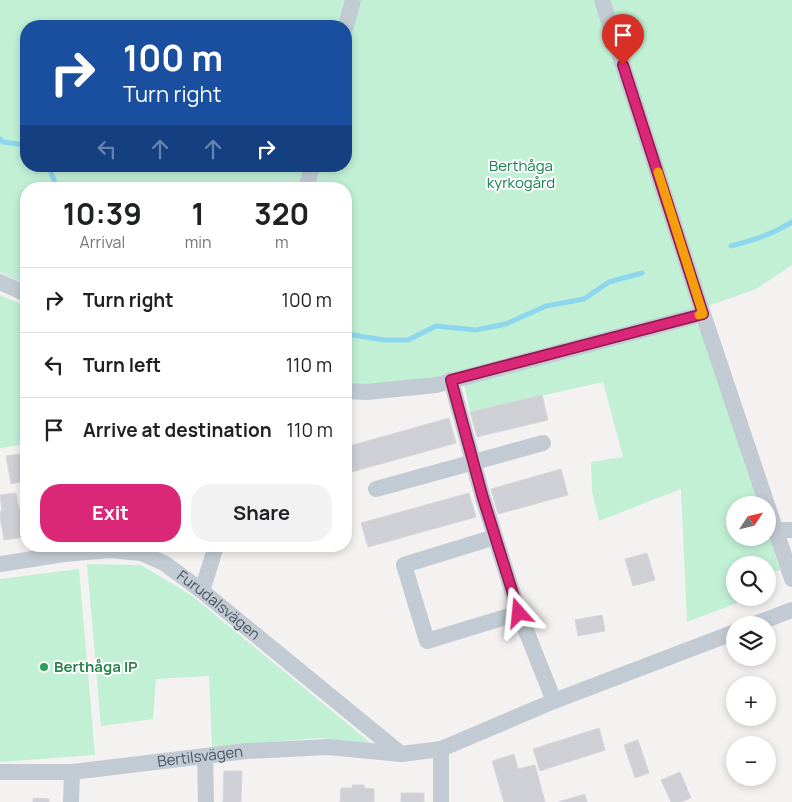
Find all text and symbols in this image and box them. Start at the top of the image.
pin [602,14,644,65]
icon: arrive [609,21,637,49]
text: 100 m [123,34,223,82]
icon: right [40,40,105,105]
text: Turn right [123,79,221,109]
icon: left [93,135,121,163]
icon: ahead [146,135,174,163]
icon: ahead [199,135,227,163]
icon: right [252,135,280,163]
park label: Berthåga kyrkogård [487,155,555,193]
text: 10:39 [63,193,142,234]
text: 1 [192,193,205,234]
text: 320 [254,193,309,234]
text: Arrival [80,231,125,253]
text: min [185,231,212,253]
text: m [275,231,289,253]
icon: right [40,286,68,314]
text: Turn right [83,287,173,313]
text: 100 m [281,287,332,313]
icon: left [40,351,68,379]
text: Turn left [83,352,161,378]
text: 110 m [286,352,332,378]
icon: arrive [40,416,68,444]
text: Arrive at destination [83,417,272,443]
text: 110 m [287,417,333,443]
button: Exit [40,484,181,542]
button: Share [191,484,332,542]
north arrow [726,496,776,546]
map controls [726,496,776,786]
button: search [726,556,776,606]
street label: Furudalsvägen [173,565,265,644]
position arrow [492,586,544,638]
button: layers [726,616,776,666]
place label: Berthåga IP [54,656,138,677]
marker: Berthåga IP [38,661,50,673]
button: + [726,676,776,726]
button: − [726,736,776,786]
street label: Bertilsvägen [156,741,244,772]

